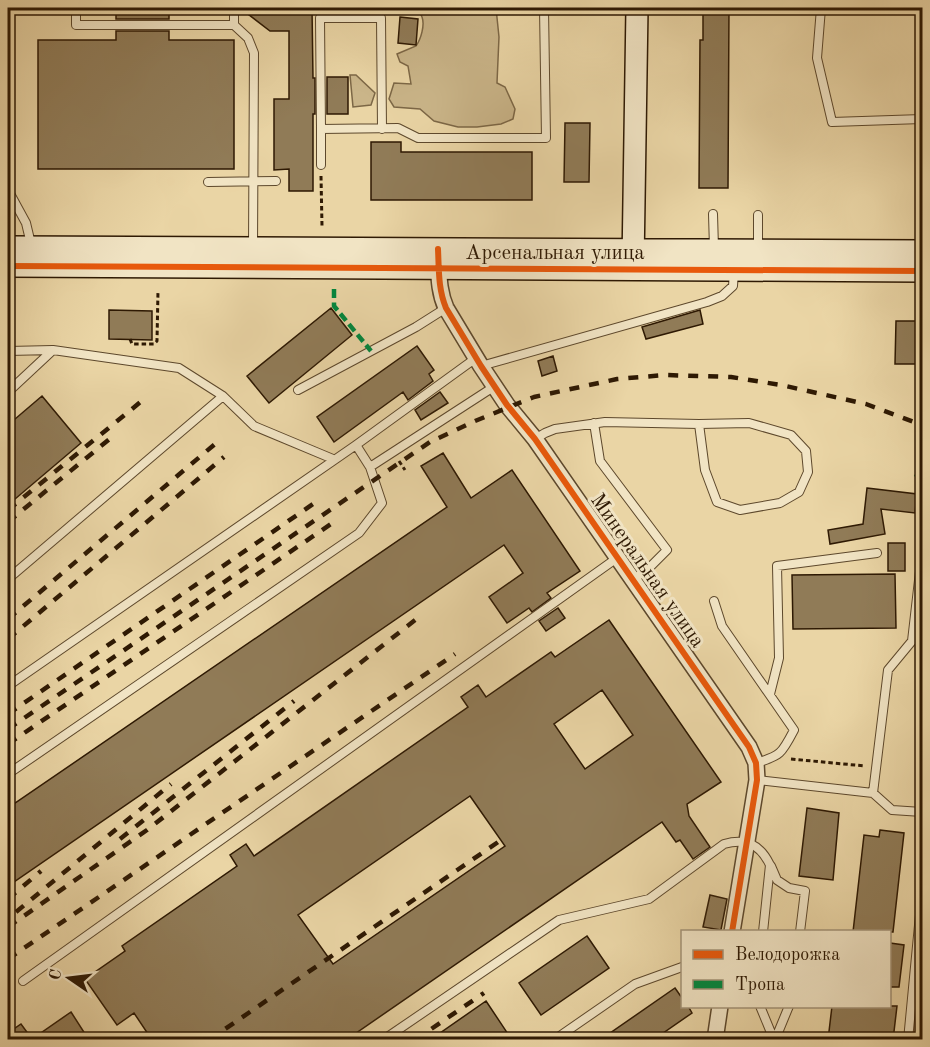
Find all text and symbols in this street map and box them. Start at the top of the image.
street label: Арсенальная улица [465,243,645,264]
street label: Минеральная улица [586,490,708,652]
legend [681,930,891,1008]
text: Велодорожка [735,946,840,964]
north arrow [39,948,99,1008]
text: С [47,968,65,982]
text: Тропа [735,976,785,994]

